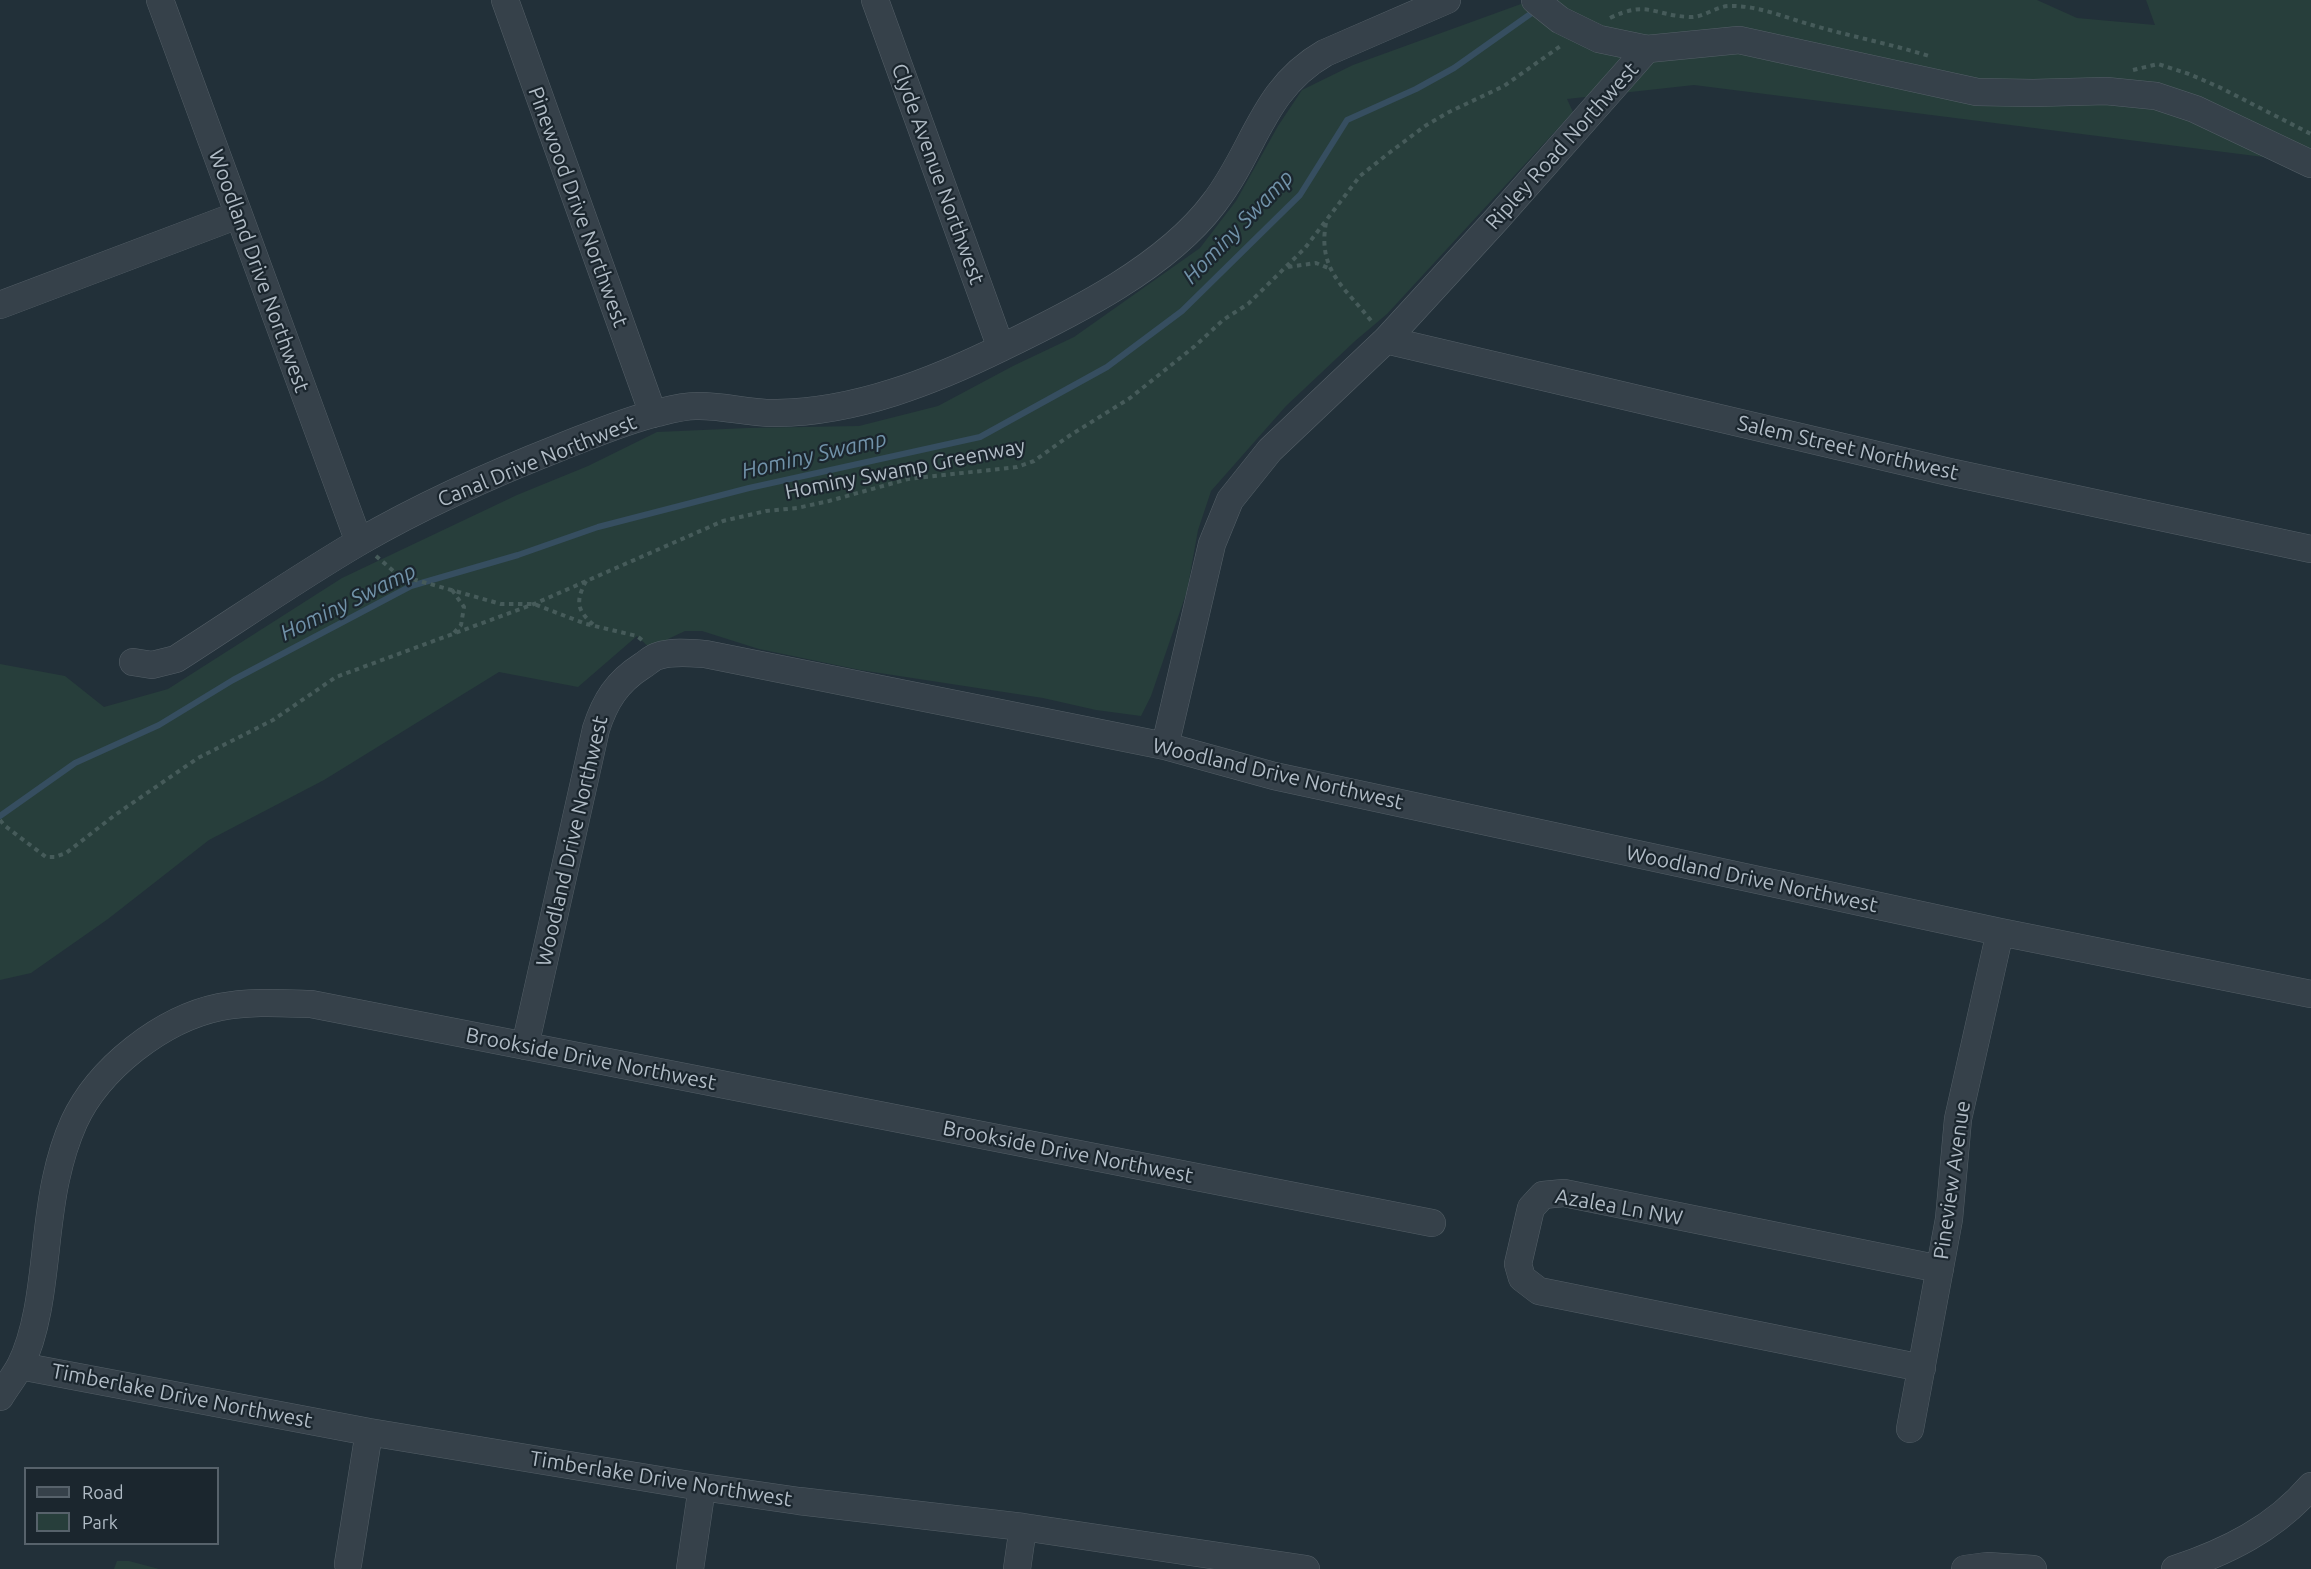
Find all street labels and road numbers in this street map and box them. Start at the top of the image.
street label: Ripley Road Northwest [1480,57,1644,235]
street label: Clyde Avenue Northwest [886,60,990,288]
street label: Pinewood Drive Northwest [523,83,633,331]
street label: Woodland Drive Northwest [203,146,315,396]
street label: Canal Drive Northwest [434,410,640,512]
street label: Salem Street Northwest [1735,410,1961,486]
street label: Hominy Swamp Greenway [783,433,1027,505]
street label: Woodland Drive Northwest [531,713,613,969]
street label: Woodland Drive Northwest [1150,733,1406,815]
street label: Woodland Drive Northwest [1624,840,1880,918]
street label: Brookside Drive Northwest [464,1022,718,1096]
street label: Pineview Avenue [1928,1099,1976,1261]
street label: Brookside Drive Northwest [941,1115,1195,1189]
street label: Azalea Ln NW [1553,1183,1685,1231]
street label: Timberlake Drive Northwest [49,1358,315,1434]
street label: Timberlake Drive Northwest [528,1446,794,1512]

